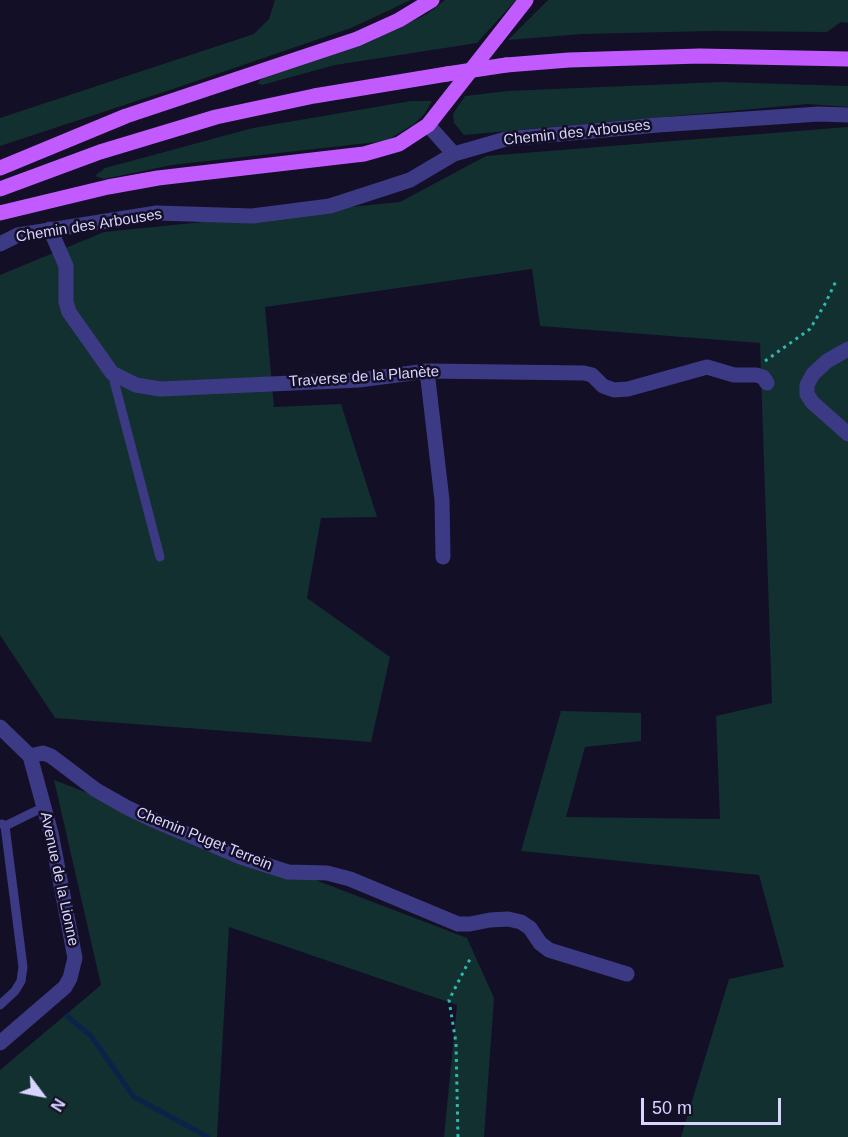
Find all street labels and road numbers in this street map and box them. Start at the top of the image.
street label: Chemin des Arbouses [503,116,651,150]
street label: Chemin des Arbouses [15,206,163,246]
street label: Traverse de la Planète [288,363,440,391]
street label: Chemin Puget Terrein [133,803,275,875]
street label: Avenue de la Lionne [36,810,82,948]

